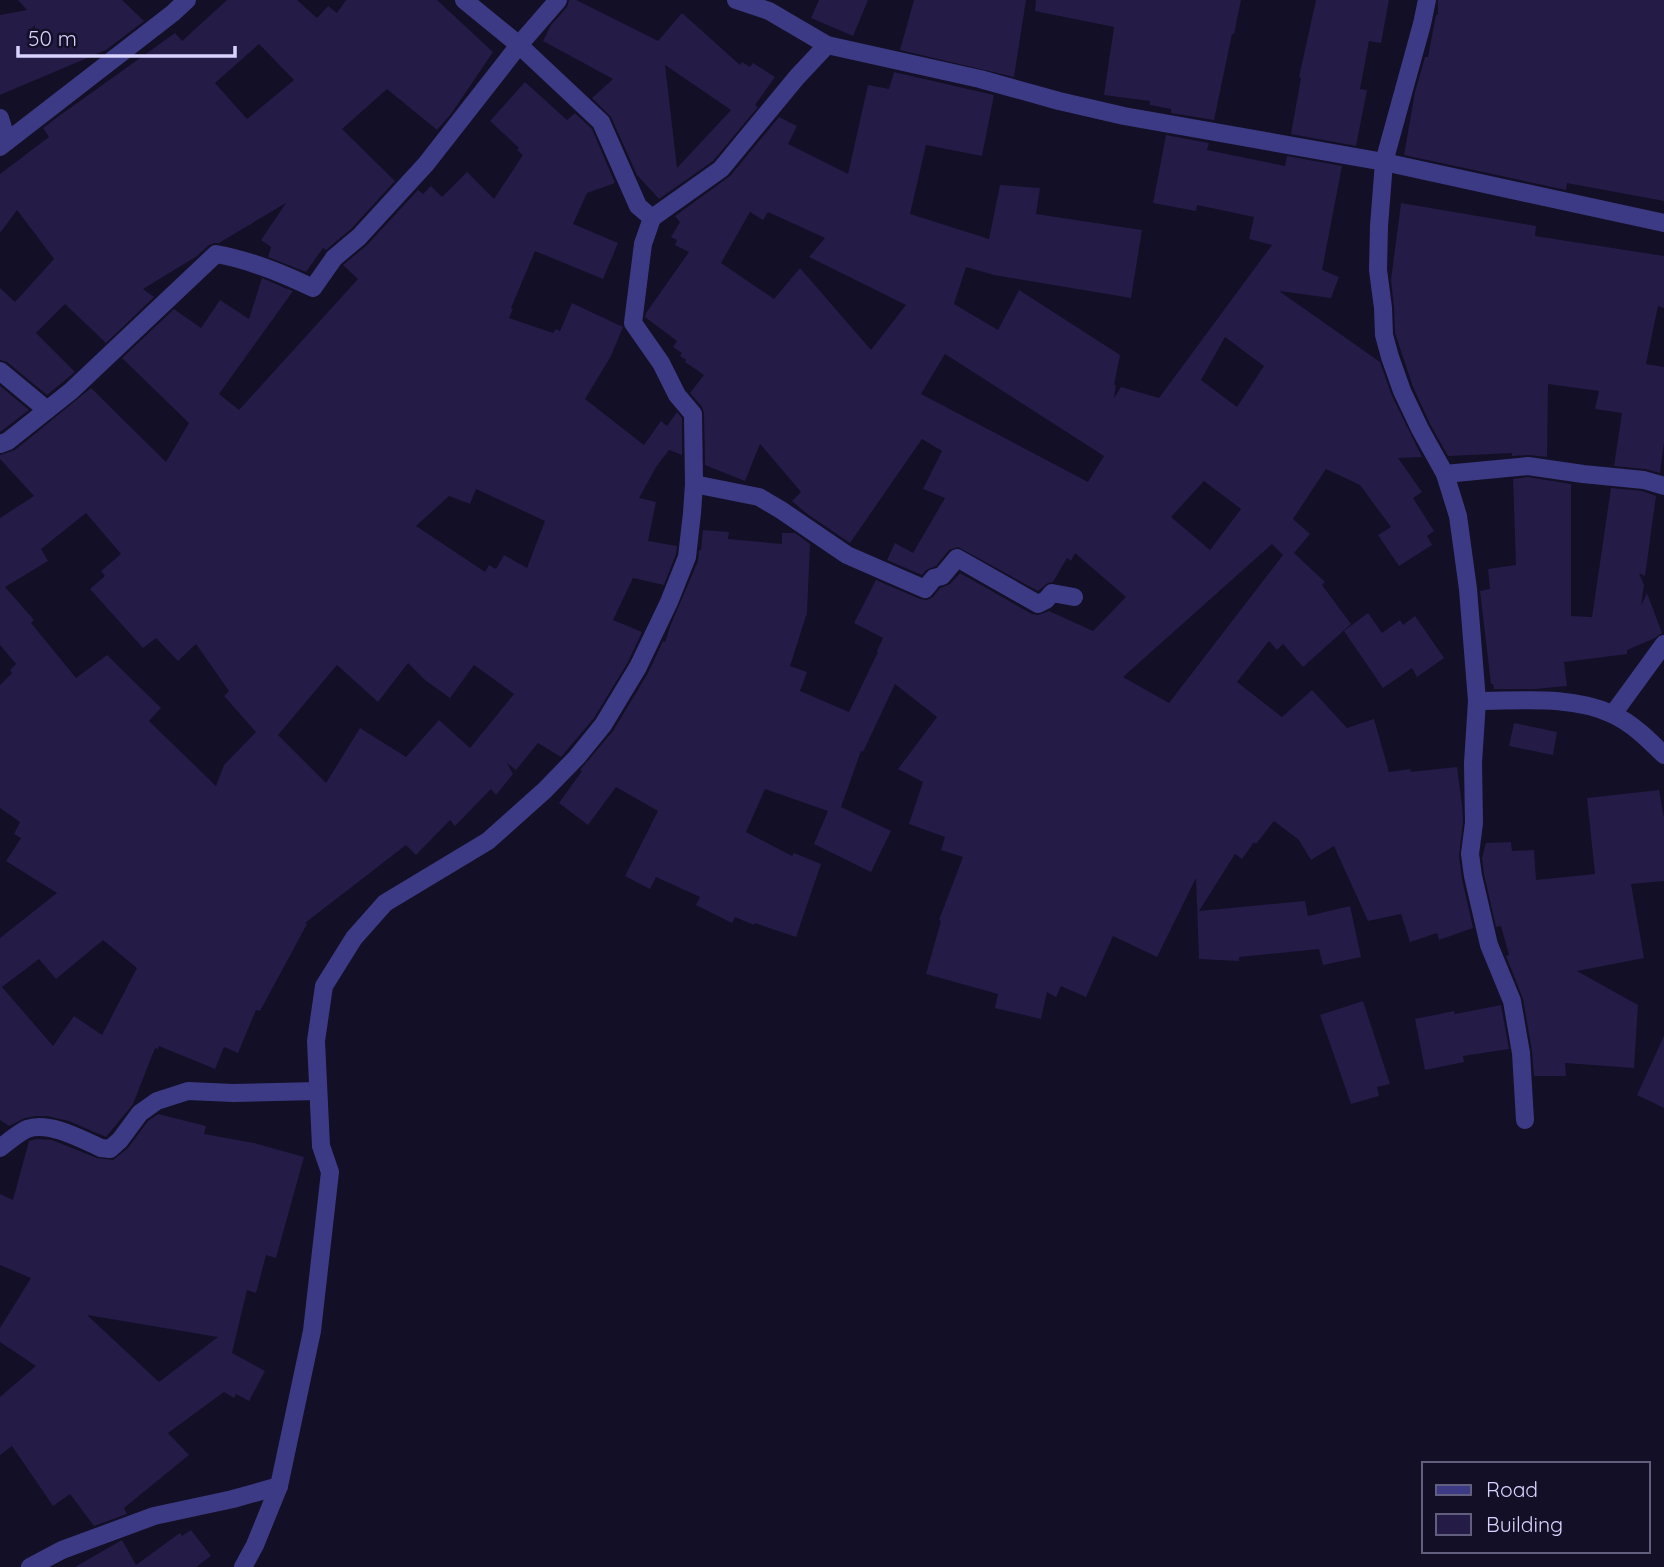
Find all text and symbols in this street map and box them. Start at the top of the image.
scale bar [18,14,234,58]
text: 50 m [28,25,77,51]
legend [1422,1462,1650,1553]
text: Road [1486,1476,1538,1502]
text: Building [1486,1511,1563,1537]

